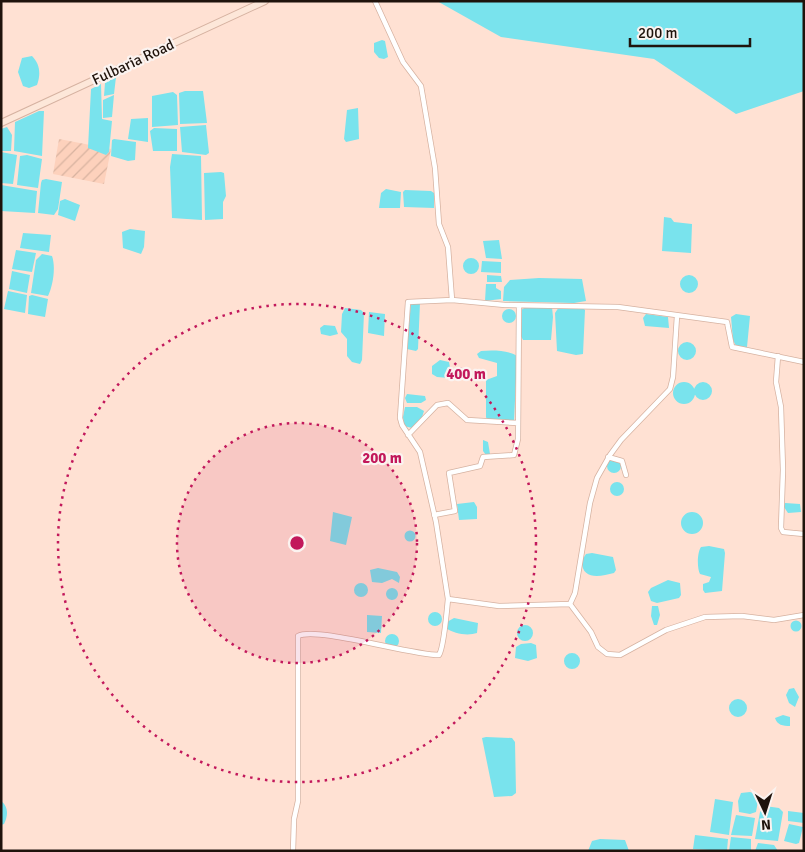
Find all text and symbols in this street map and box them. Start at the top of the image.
scale bar [630,15,750,47]
text: 200 m [638,24,678,42]
street label: Fulbaria Road [89,35,177,89]
text: 400 m [446,365,486,383]
text: 200 m [362,449,402,467]
centre of rings [288,534,306,552]
north arrow [740,787,790,837]
text: N [760,816,771,833]

